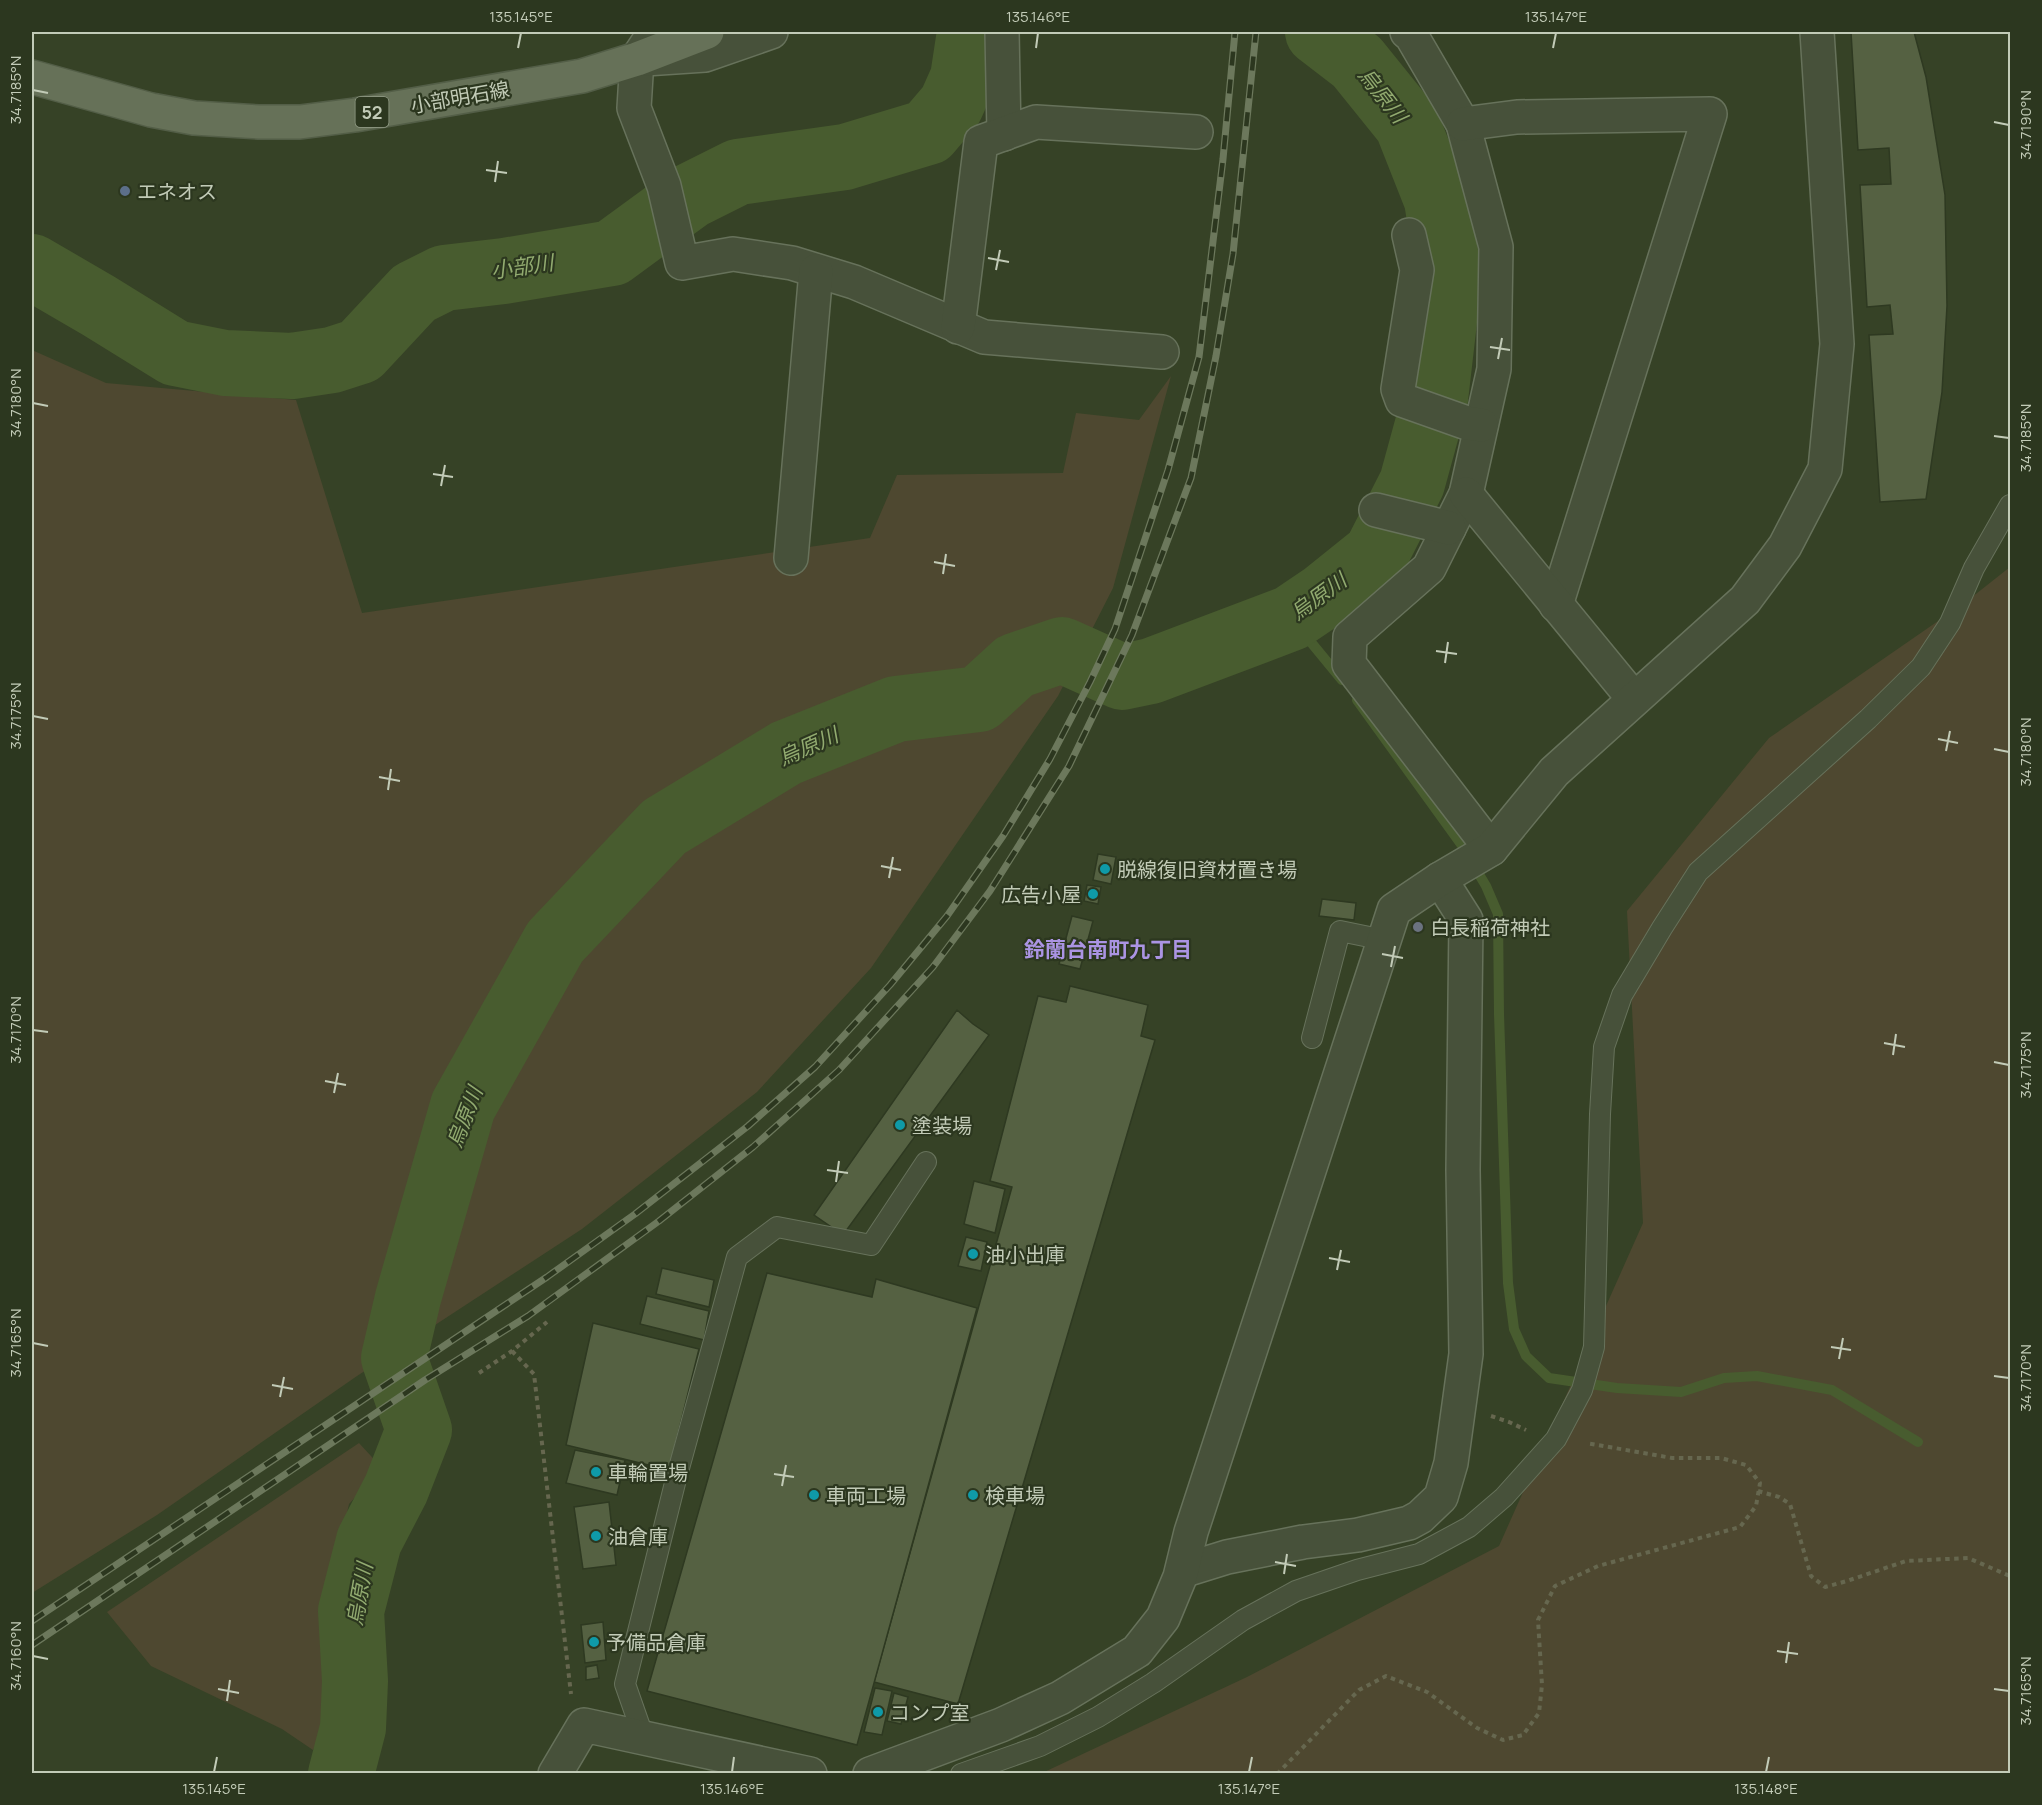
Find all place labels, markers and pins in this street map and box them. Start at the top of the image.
place label: エネオス [137,178,217,205]
marker: エネオス [118,184,132,198]
place label: 脱線復旧資材置き場 [1117,856,1297,883]
marker: 脱線復旧資材置き場 [1098,862,1112,876]
place label: 広告小屋 [1001,881,1081,908]
marker: 広告小屋 [1086,887,1100,901]
place label: 白長稲荷神社 [1430,914,1550,941]
marker: 白長稲荷神社 [1411,920,1425,934]
place label: 塗装場 [912,1112,972,1139]
marker: 塗装場 [893,1118,907,1132]
place label: 油小出庫 [985,1241,1065,1268]
marker: 油小出庫 [966,1247,980,1261]
place label: 車輪置場 [608,1459,688,1486]
marker: 車輪置場 [589,1465,603,1479]
place label: 車両工場 [826,1482,906,1509]
place label: 検車場 [985,1482,1045,1509]
marker: 車両工場 [807,1488,821,1502]
marker: 検車場 [966,1488,980,1502]
place label: 油倉庫 [608,1523,668,1550]
marker: 油倉庫 [589,1529,603,1543]
place label: 予備品倉庫 [606,1629,706,1656]
marker: 予備品倉庫 [587,1635,601,1649]
place label: コンプ室 [890,1699,969,1726]
marker: コンプ室 [871,1705,885,1719]

